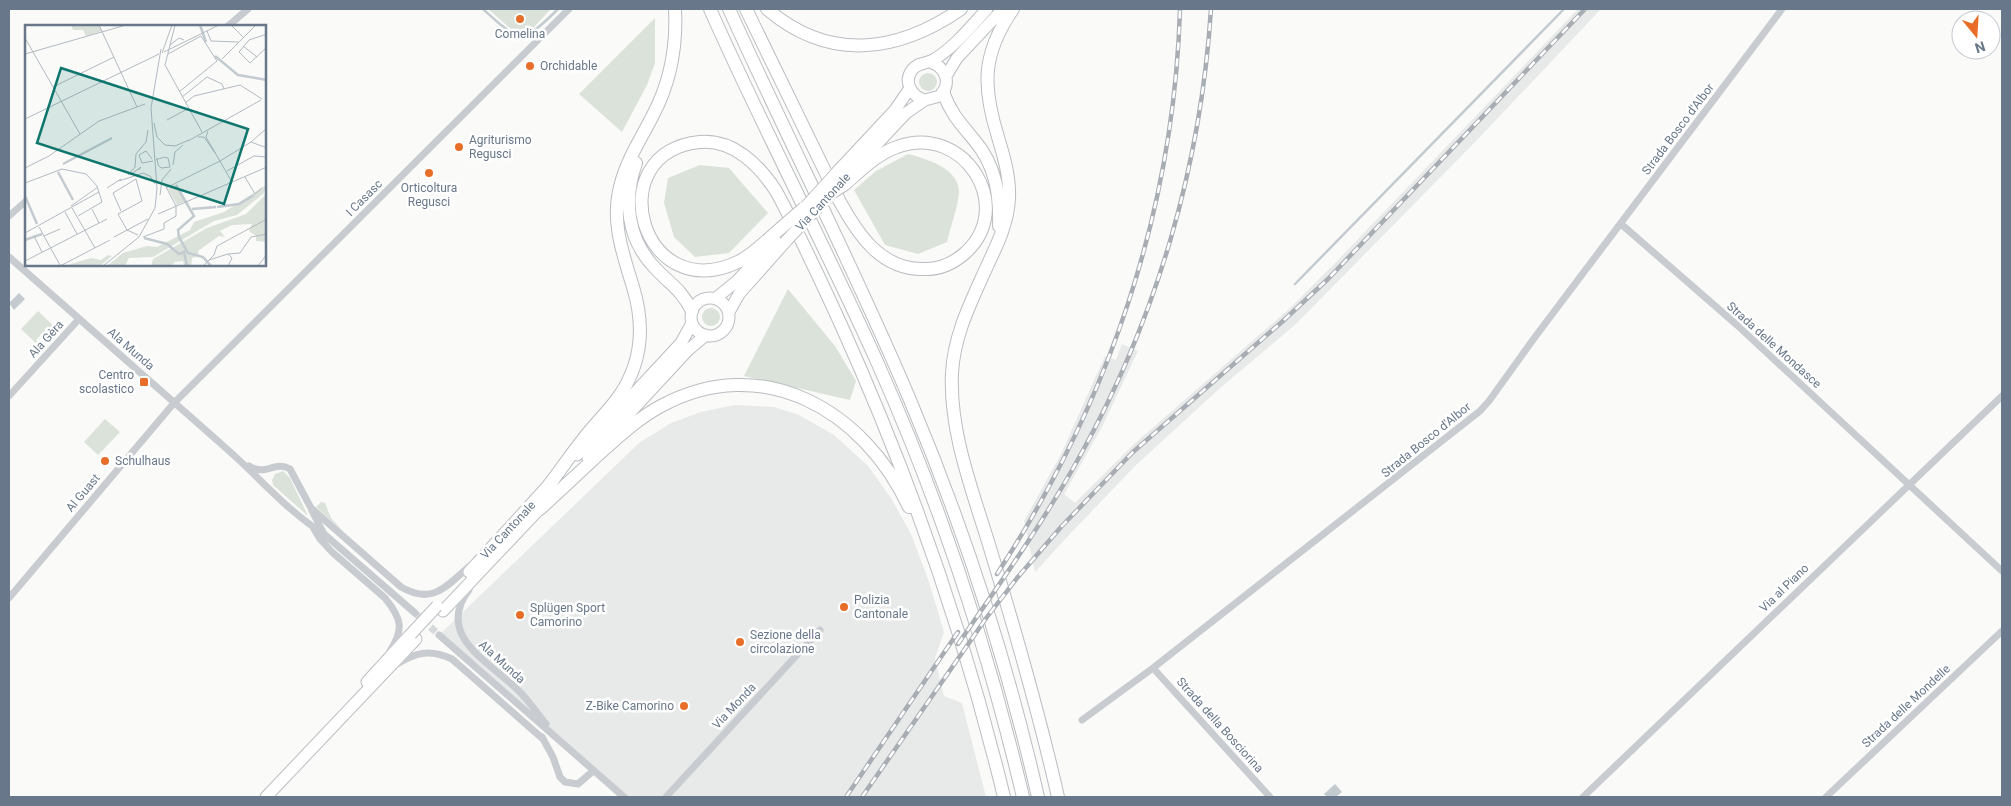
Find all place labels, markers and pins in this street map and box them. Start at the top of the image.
marker: Comelina [514,13,526,25]
place label: Comelina [495,27,545,41]
place label: Orchidable [540,59,597,73]
marker: Orchidable [524,60,536,72]
place label: Agriturismo Regusci [469,133,532,161]
marker: Agriturismo Regusci [453,141,465,153]
marker: Orticoltura Regusci [423,167,435,179]
place label: Orticoltura Regusci [401,181,457,209]
place label: Centro scolastico [79,368,134,396]
marker: Centro scolastico [138,376,150,388]
place label: Schulhaus [115,454,171,468]
marker: Schulhaus [99,455,111,467]
place label: Polizia Cantonale [854,593,908,621]
place label: Splügen Sport Camorino [530,601,605,629]
marker: Polizia Cantonale [838,601,850,613]
marker: Splügen Sport Camorino [514,609,526,621]
place label: Sezione della circolazione [750,628,821,656]
marker: Sezione della circolazione [734,636,746,648]
place label: Z-Bike Camorino [586,699,674,713]
marker: Z-Bike Camorino [678,700,690,712]

